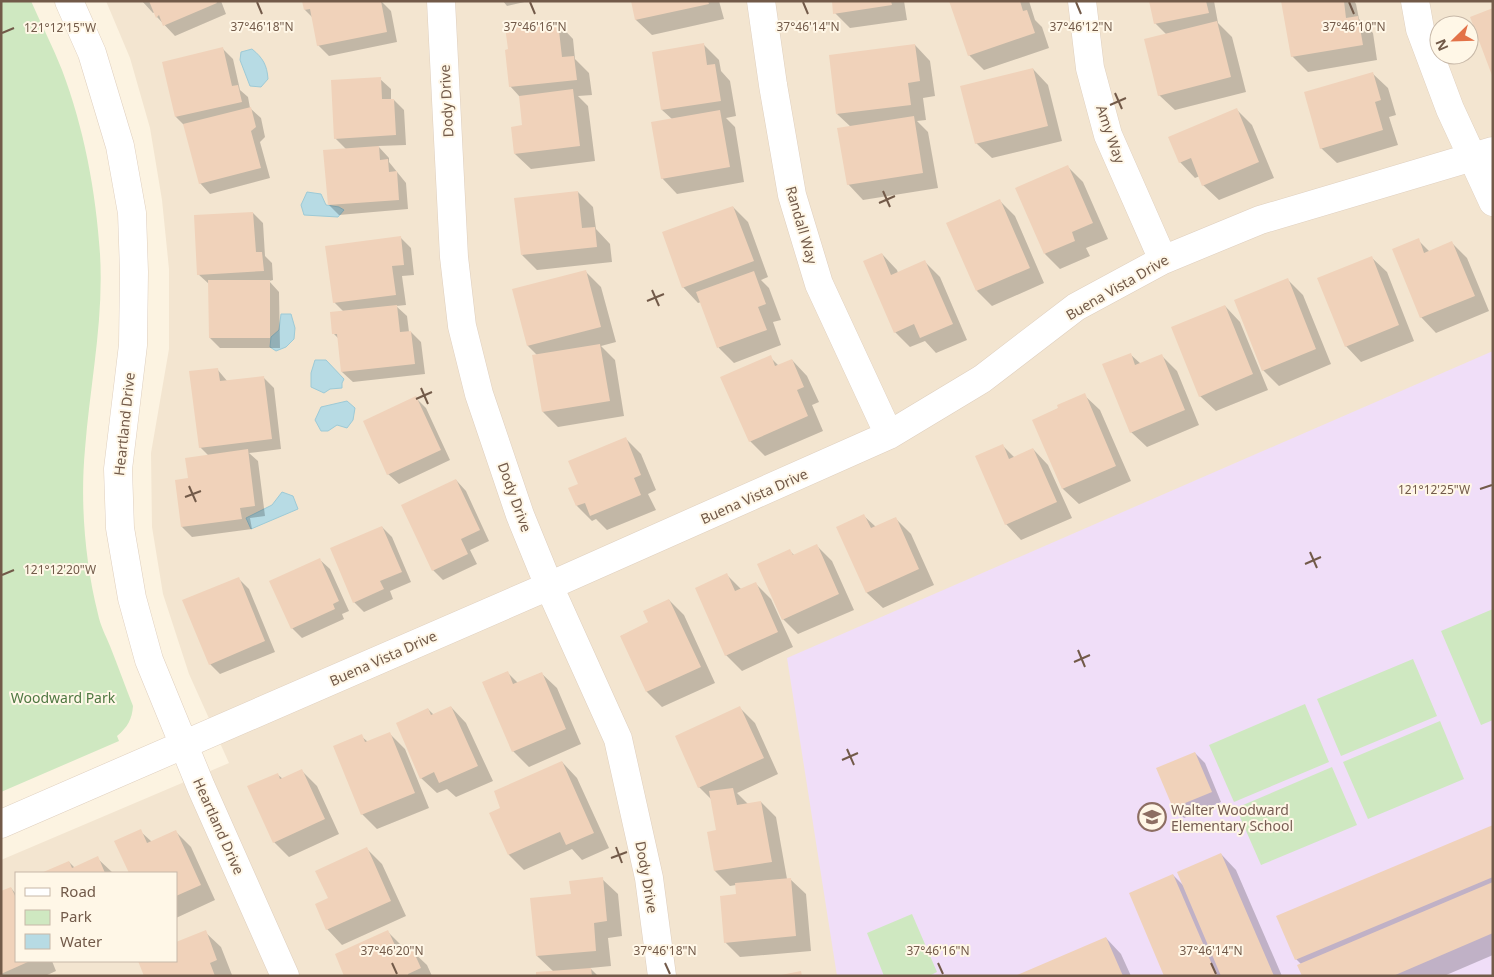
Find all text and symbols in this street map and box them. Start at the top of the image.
north arrow [1429,15,1479,65]
text: 37°46'18"N [230,18,294,35]
text: 37°46'16"N [503,18,567,35]
text: 37°46'14"N [776,18,840,35]
text: 37°46'12"N [1049,18,1113,35]
text: 37°46'10"N [1322,18,1386,35]
text: 121°12'15"W [24,19,96,36]
text: N [1431,36,1453,54]
street label: Dody Drive [435,64,457,138]
street label: Amy Way [1092,102,1130,167]
street label: Randall Way [782,184,822,267]
street label: Buena Vista Drive [1062,250,1172,324]
street label: Heartland Drive [109,371,139,477]
street label: Dody Drive [494,460,536,535]
street label: Buena Vista Drive [697,464,811,528]
text: 121°12'25"W [1398,481,1470,498]
text: 121°12'20"W [24,561,96,578]
street label: Buena Vista Drive [326,626,440,690]
park label: Woodward Park [11,688,116,707]
street label: Heartland Drive [189,775,249,877]
place label: Walter Woodward Elementary School [1171,800,1293,835]
school or university icon: Walter Woodward Elementary School [1137,802,1167,832]
street label: Dody Drive [631,840,663,915]
legend [15,872,178,962]
text: Road [60,881,96,901]
text: Park [60,906,92,926]
text: Water [60,931,102,951]
text: 37°46'20"N [360,942,424,959]
text: 37°46'18"N [633,942,697,959]
text: 37°46'16"N [906,942,970,959]
text: 37°46'14"N [1179,942,1243,959]

